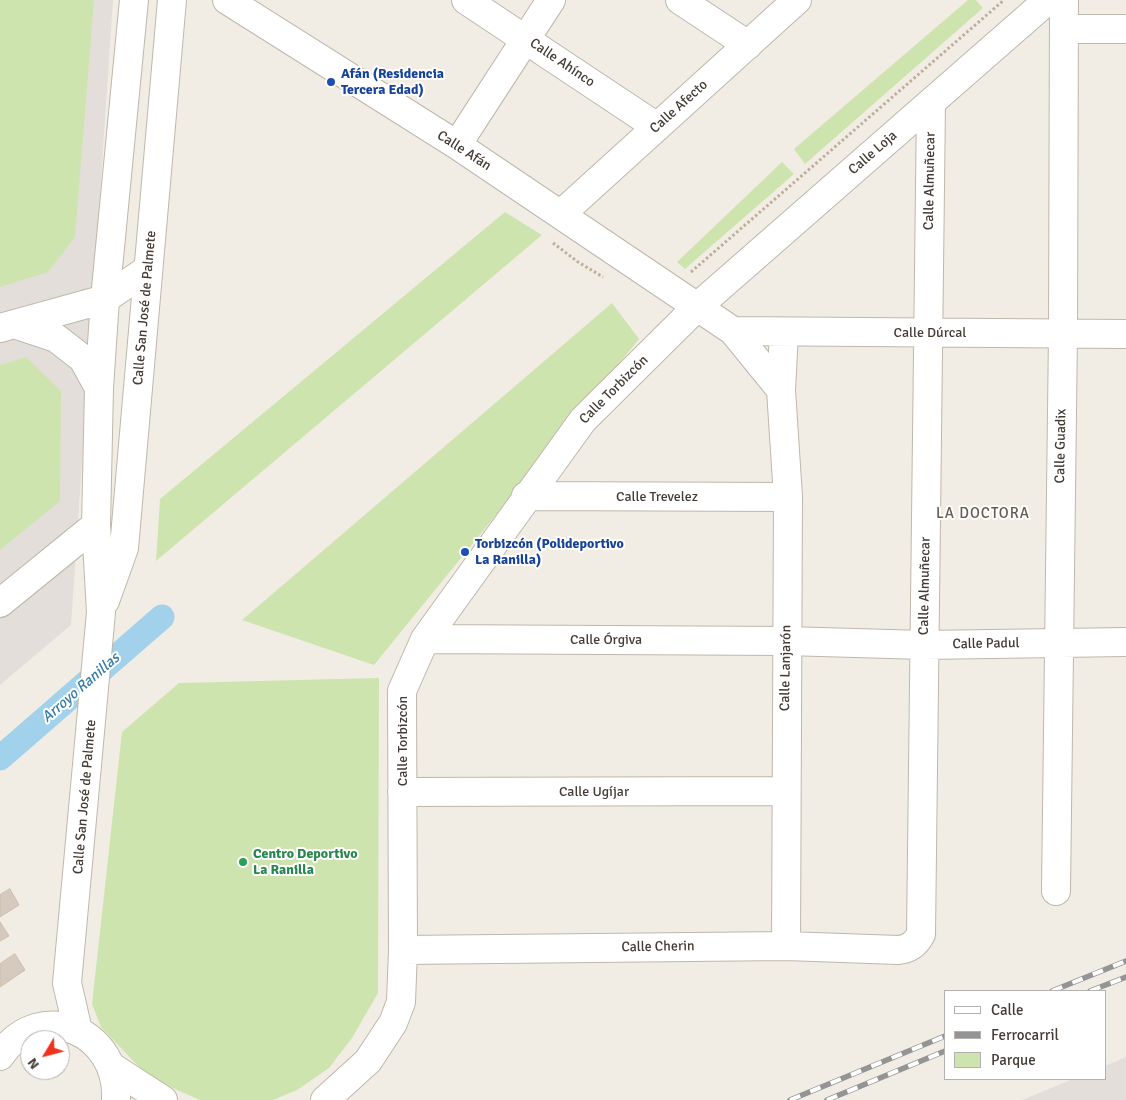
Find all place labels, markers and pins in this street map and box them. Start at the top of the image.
place label: Afán (Residencia Tercera Edad) [341,66,444,98]
marker: Afán (Residencia Tercera Edad) [325,76,337,88]
place label: Torbizcón (Polideportivo La Ranilla) [475,536,624,568]
marker: Torbizcón (Polideportivo La Ranilla) [459,546,471,558]
place label: Centro Deportivo La Ranilla [253,846,357,879]
marker: Centro Deportivo La Ranilla [237,856,249,868]

